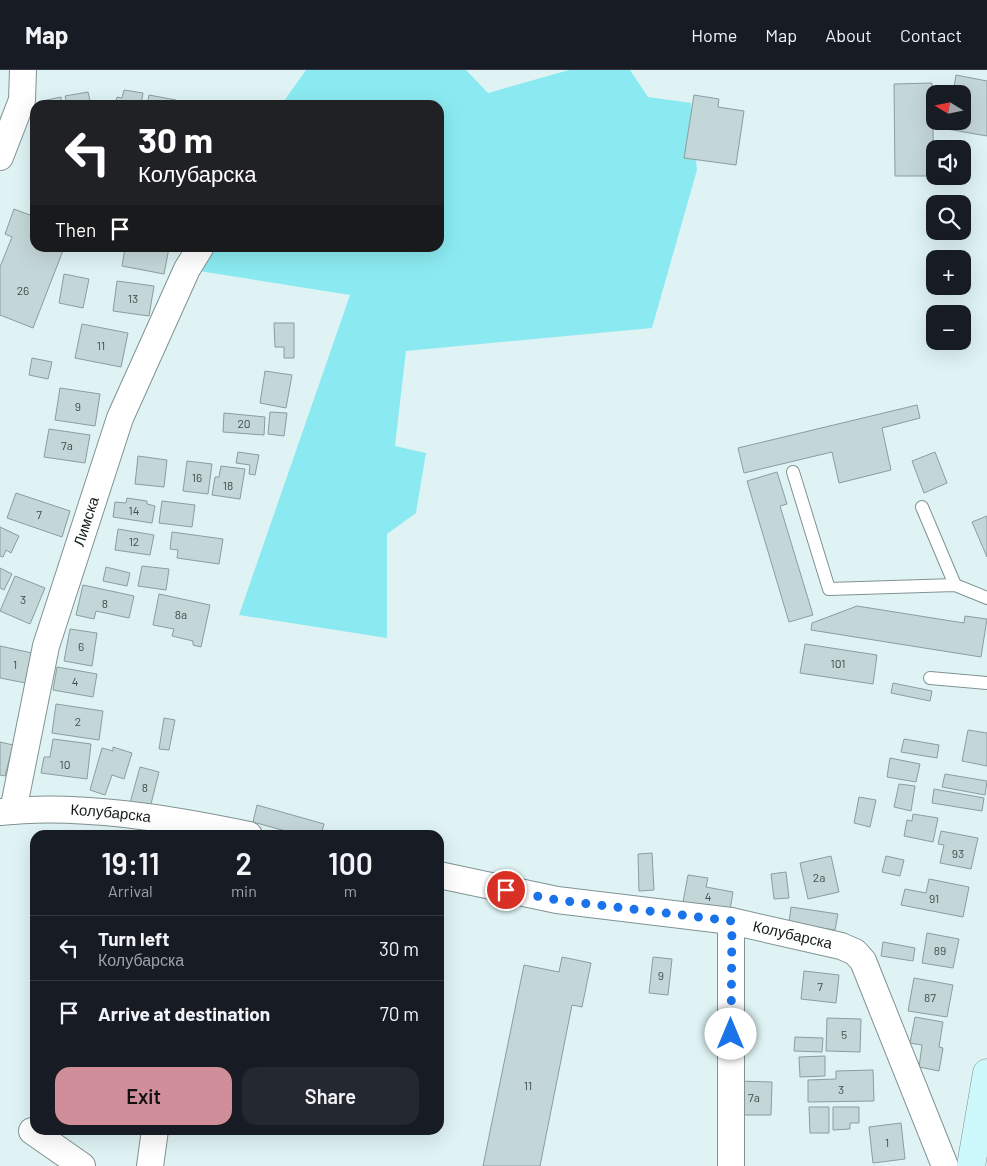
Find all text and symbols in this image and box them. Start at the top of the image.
text: Map [25,20,68,49]
text: Home [691,24,737,46]
text: Map [765,24,797,46]
text: About [825,24,872,46]
text: Contact [900,24,962,46]
north arrow [926,85,971,130]
map controls [926,85,971,350]
text: 30 m [138,118,213,160]
icon: left [55,120,120,185]
button: sound [926,140,971,185]
text: Колубарска [138,160,257,186]
button: search [926,195,971,240]
icon: arrive [106,215,134,243]
text: Then [55,218,96,241]
button: + [926,250,971,295]
house number: 26 [17,283,29,297]
house number: 13 [128,291,138,305]
button: − [926,305,971,350]
house number: 11 [97,338,105,352]
house number: 9 [75,399,81,413]
house number: 20 [237,416,251,430]
house number: 7a [61,438,73,452]
house number: 16 [192,470,202,484]
house number: 18 [223,478,233,492]
street label: Лимска [69,494,102,549]
house number: 14 [129,503,139,517]
house number: 7 [36,507,42,521]
house number: 12 [129,534,139,548]
house number: 3 [20,592,26,606]
house number: 8 [102,596,108,610]
house number: 8a [175,607,187,621]
house number: 6 [78,639,84,653]
house number: 101 [831,656,845,670]
house number: 1 [13,657,17,671]
house number: 4 [72,674,78,688]
house number: 2 [75,714,81,728]
house number: 10 [60,757,70,771]
house number: 8 [142,780,148,794]
street label: Колубарска [70,800,153,825]
text: 19:11 [101,845,160,881]
text: 2 [236,845,252,881]
text: 100 [328,845,373,881]
house number: 93 [952,846,964,860]
pin [485,869,527,911]
house number: 2a [813,870,825,884]
icon: arrive [492,876,520,904]
text: Arrival [108,881,153,900]
text: min [231,881,257,900]
text: m [344,881,357,900]
house number: 4 [705,889,711,903]
house number: 91 [929,891,939,905]
street label: Колубарска [751,916,835,952]
text: Turn left [98,927,169,950]
icon: left [55,934,83,962]
text: 30 m [379,937,419,960]
house number: 89 [934,943,946,957]
text: Колубарска [98,950,184,969]
house number: 9 [658,968,664,982]
house number: 7 [817,979,823,993]
house number: 87 [924,990,936,1004]
icon: arrive [55,999,83,1027]
text: Arrive at destination [98,1002,270,1025]
text: 70 m [380,1002,419,1025]
position arrow [704,1007,756,1059]
house number: 5 [841,1027,847,1041]
button: Exit [55,1067,232,1125]
button: Share [242,1067,419,1125]
house number: 11 [524,1078,532,1092]
house number: 3 [838,1082,844,1096]
house number: 7a [748,1090,760,1104]
house number: 1 [885,1135,889,1149]

